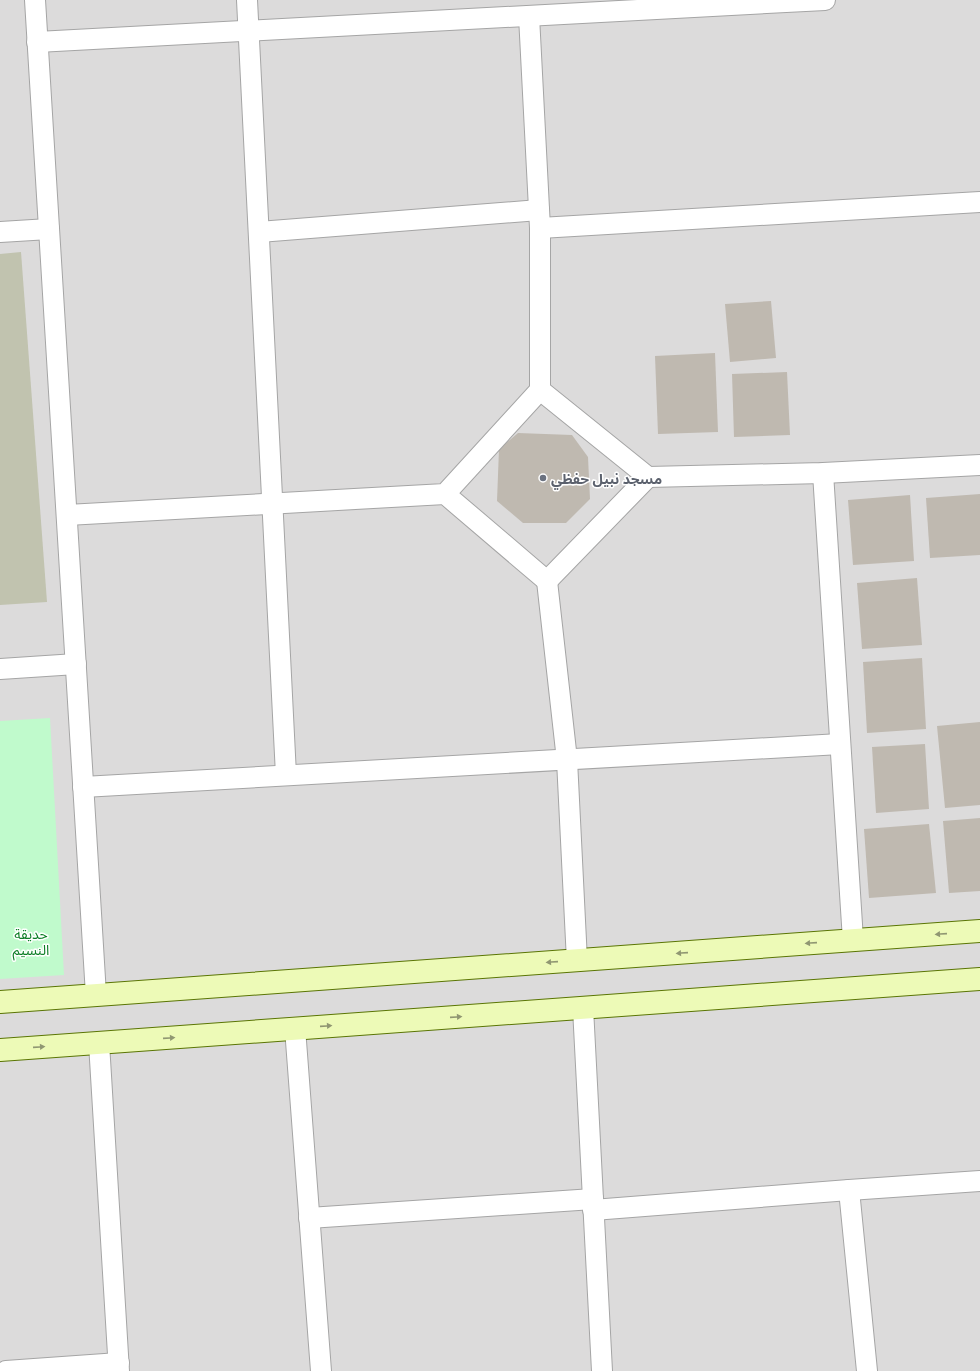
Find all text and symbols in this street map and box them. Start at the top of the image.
place label: مسجد نبيل حفظي [551,470,662,490]
marker: مسجد نبيل حفظي [538,473,548,483]
park label: حدیقة النسیم [13,925,49,961]
one-way arrow [935,931,947,938]
one-way arrow [805,940,817,947]
one-way arrow [676,949,688,956]
one-way arrow [546,959,558,966]
one-way arrow [450,1013,462,1020]
one-way arrow [320,1023,332,1030]
one-way arrow [163,1034,175,1041]
one-way arrow [33,1043,45,1050]

